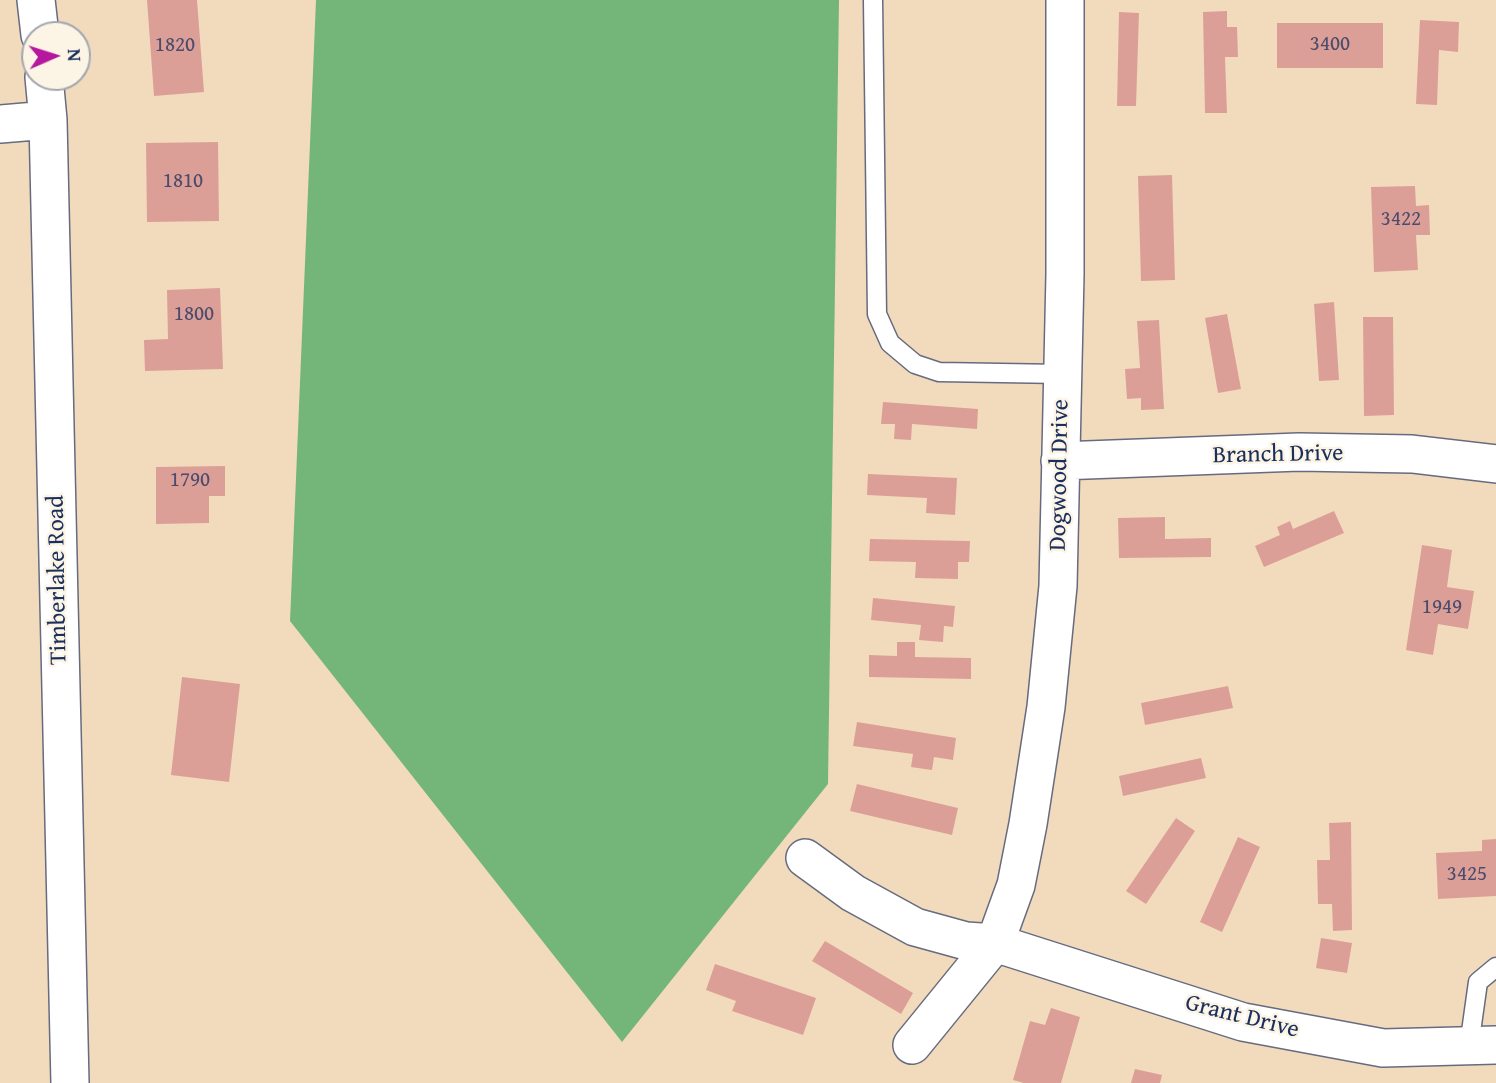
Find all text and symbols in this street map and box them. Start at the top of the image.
north arrow [21,21,91,91]
house number: 3400 [1310,32,1350,58]
house number: 1820 [155,33,195,59]
text: N [61,48,89,62]
house number: 1810 [163,169,203,195]
house number: 3422 [1381,207,1421,233]
house number: 1800 [174,302,214,328]
street label: Dogwood Drive [1044,399,1076,551]
street label: Branch Drive [1212,439,1344,471]
house number: 1790 [170,468,210,494]
street label: Timberlake Road [42,495,74,665]
house number: 1949 [1422,595,1462,621]
house number: 3425 [1447,862,1487,888]
street label: Grant Drive [1182,989,1302,1045]

